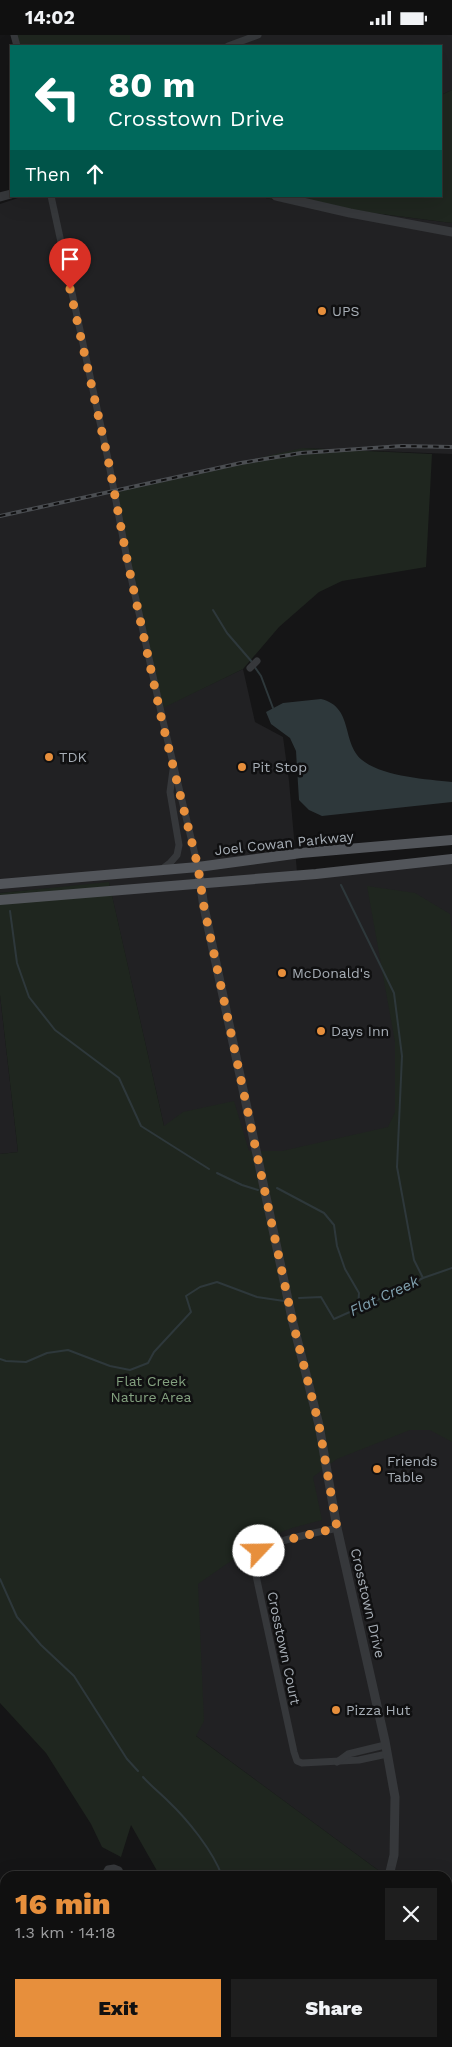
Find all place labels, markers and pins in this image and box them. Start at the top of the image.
pin [49,238,91,289]
place label: UPS [332,303,359,319]
marker: UPS [316,305,328,317]
place label: TDK [59,749,87,765]
marker: TDK [43,751,55,763]
place label: Pit Stop [252,759,307,775]
marker: Pit Stop [236,761,248,773]
place label: McDonald's [292,965,370,981]
marker: McDonald's [276,967,288,979]
place label: Days Inn [331,1023,389,1039]
marker: Days Inn [315,1025,327,1037]
place label: Friends Table [387,1453,437,1485]
marker: Friends Table [371,1463,383,1475]
place label: Pizza Hut [346,1702,410,1718]
marker: Pizza Hut [330,1704,342,1716]

